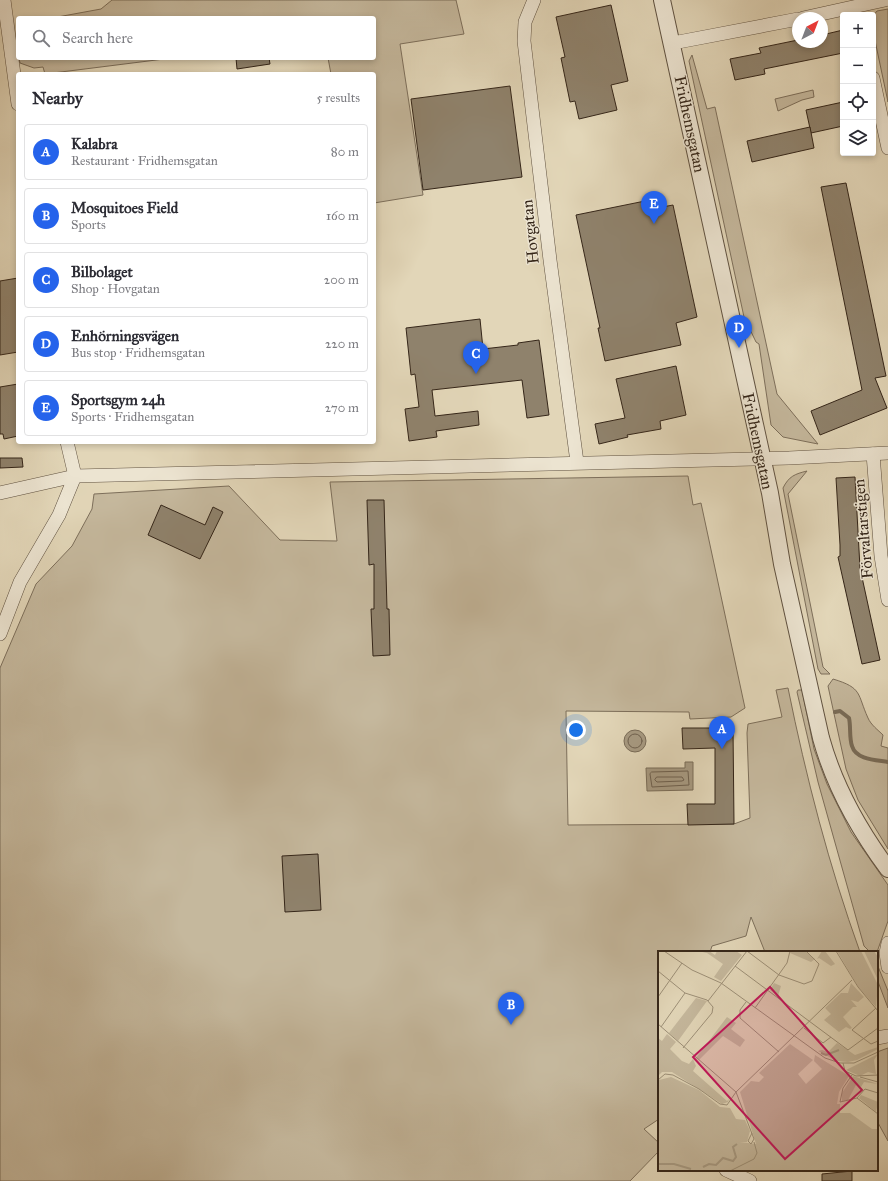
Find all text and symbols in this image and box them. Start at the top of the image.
north arrow [792,12,828,48]
map controls [840,12,876,156]
button: + [840,12,876,48]
search box [16,16,376,60]
icon: search [30,27,52,49]
text: Search here [62,29,133,47]
button: − [840,48,876,84]
street label: Fridhemsgatan [669,74,710,175]
button: locate [840,84,876,120]
text: Nearby [32,88,83,109]
text: 5 results [316,90,360,106]
button: layers [840,120,876,156]
text: Kalabra [71,135,118,153]
text: A [42,144,50,160]
text: 80 m [331,144,359,160]
text: Restaurant · Fridhemsgatan [71,153,218,169]
pin: E [641,191,667,224]
street label: Hovgatan [517,198,544,265]
text: Mosquitoes Field [71,199,178,217]
text: B [42,208,50,224]
text: 160 m [326,208,359,224]
text: Sports [71,217,106,233]
text: Bilbolaget [71,263,133,281]
text: C [42,272,50,288]
text: 200 m [324,272,359,288]
text: Shop · Hovgatan [71,281,160,297]
pin: D [726,315,752,348]
text: Enhörningsvägen [71,327,179,345]
text: D [41,336,51,352]
text: 220 m [325,336,359,352]
pin: C [463,341,489,374]
text: Bus stop · Fridhemsgatan [71,345,205,361]
text: Sportsgym 24h [71,391,165,409]
street label: Fridhemsgatan [737,391,778,492]
text: E [41,400,51,416]
text: 270 m [325,400,359,416]
text: Sports · Fridhemsgatan [71,409,194,425]
street label: Förvaltarstigen [849,478,878,580]
pin: A [709,716,735,749]
your location [566,720,586,740]
inset map [658,951,878,1171]
pin: B [498,992,524,1025]

